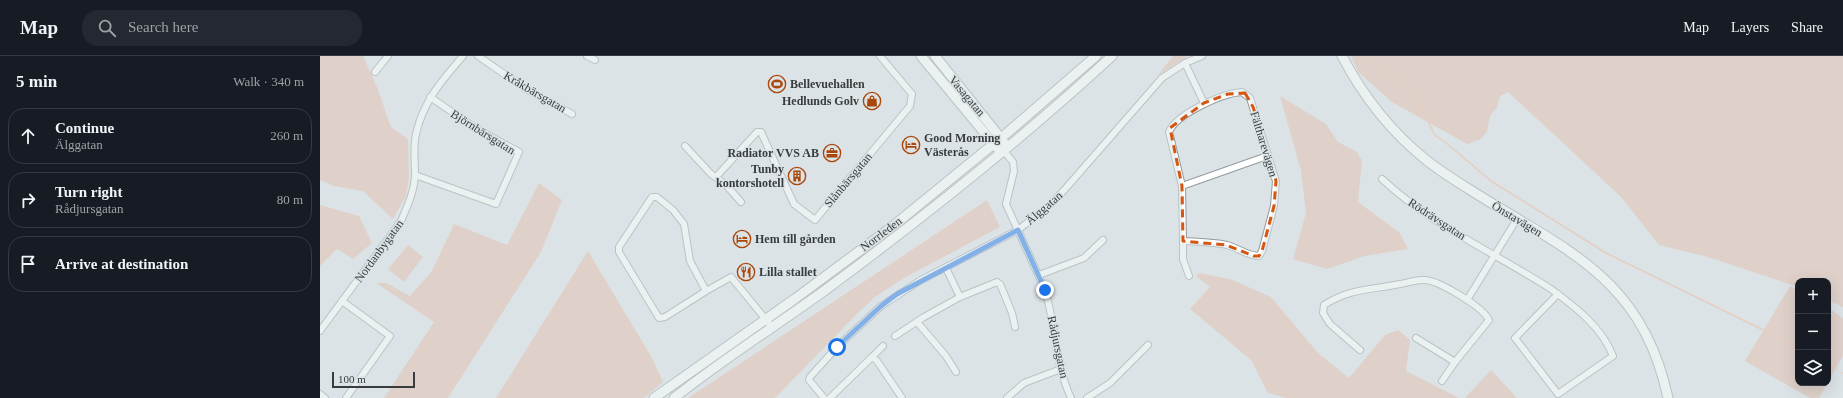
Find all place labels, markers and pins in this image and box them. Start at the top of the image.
sports icon: Bellevuehallen [767,74,787,94]
place label: Bellevuehallen [790,77,865,91]
shop icon: Hedlunds Golv [862,91,882,111]
place label: Hedlunds Golv [782,94,859,108]
place label: Good Morning Västerås [924,131,1000,159]
hotel icon: Good Morning Västerås [901,135,921,155]
office icon: Radiator VVS AB [822,143,842,163]
place label: Radiator VVS AB [727,146,819,160]
place label: Tunby kontorshotell [716,162,785,190]
building icon: Tunby kontorshotell [787,166,807,186]
hotel icon: Hem till gården [732,229,752,249]
place label: Hem till gården [755,232,836,246]
restaurant icon: Lilla stallet [736,262,756,282]
place label: Lilla stallet [759,265,817,279]

